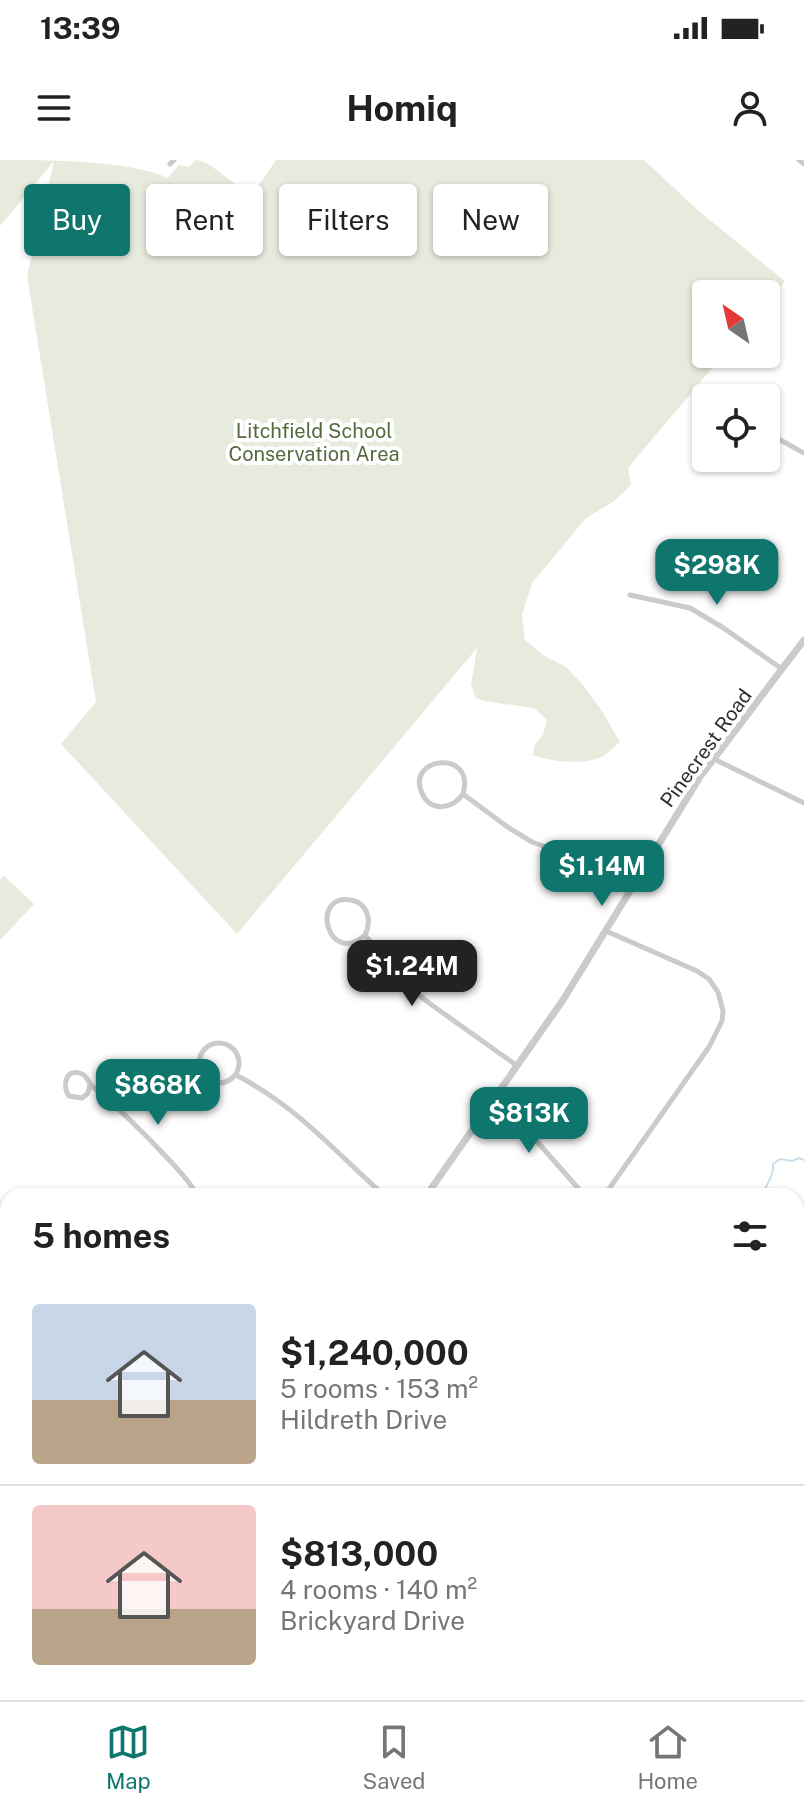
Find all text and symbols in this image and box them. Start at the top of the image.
text: 13:39 [40,10,121,46]
icon: menu [32,86,76,130]
icon: person [728,86,772,130]
text: Homiq [346,87,458,129]
chip: Buy [24,184,130,256]
chip: Rent [146,184,263,256]
chip: Filters [279,184,417,256]
chip: New [433,184,548,256]
north arrow [692,280,780,368]
map controls [692,280,780,472]
button: locate [692,384,780,472]
park label: Litchfield School Conservation Area [228,419,400,466]
pin: $298K [661,539,773,607]
text: $298K [673,549,761,580]
street label: Pinecrest Road [655,684,757,812]
pin: $1.14M [537,840,667,908]
text: $1.14M [558,850,646,881]
pin: $1.24M [347,940,477,1008]
text: $1.24M [365,950,459,981]
pin: $868K [102,1059,214,1127]
text: $868K [114,1069,202,1100]
pin: $813K [473,1087,585,1155]
text: $813K [488,1097,570,1128]
icon: filters [728,1214,772,1258]
text: 5 homes [32,1216,170,1256]
text: $1,240,000 [280,1333,469,1373]
icon: home [96,1336,192,1432]
text: 5 rooms · 153 m² [280,1373,478,1404]
text: Hildreth Drive [280,1404,447,1435]
text: $813,000 [280,1534,438,1574]
icon: home [96,1537,192,1633]
text: 4 rooms · 140 m² [280,1574,477,1605]
text: Brickyard Drive [280,1605,465,1636]
tab: Map [106,1720,151,1794]
tab: Saved [363,1720,425,1794]
tab: Home [637,1720,698,1794]

